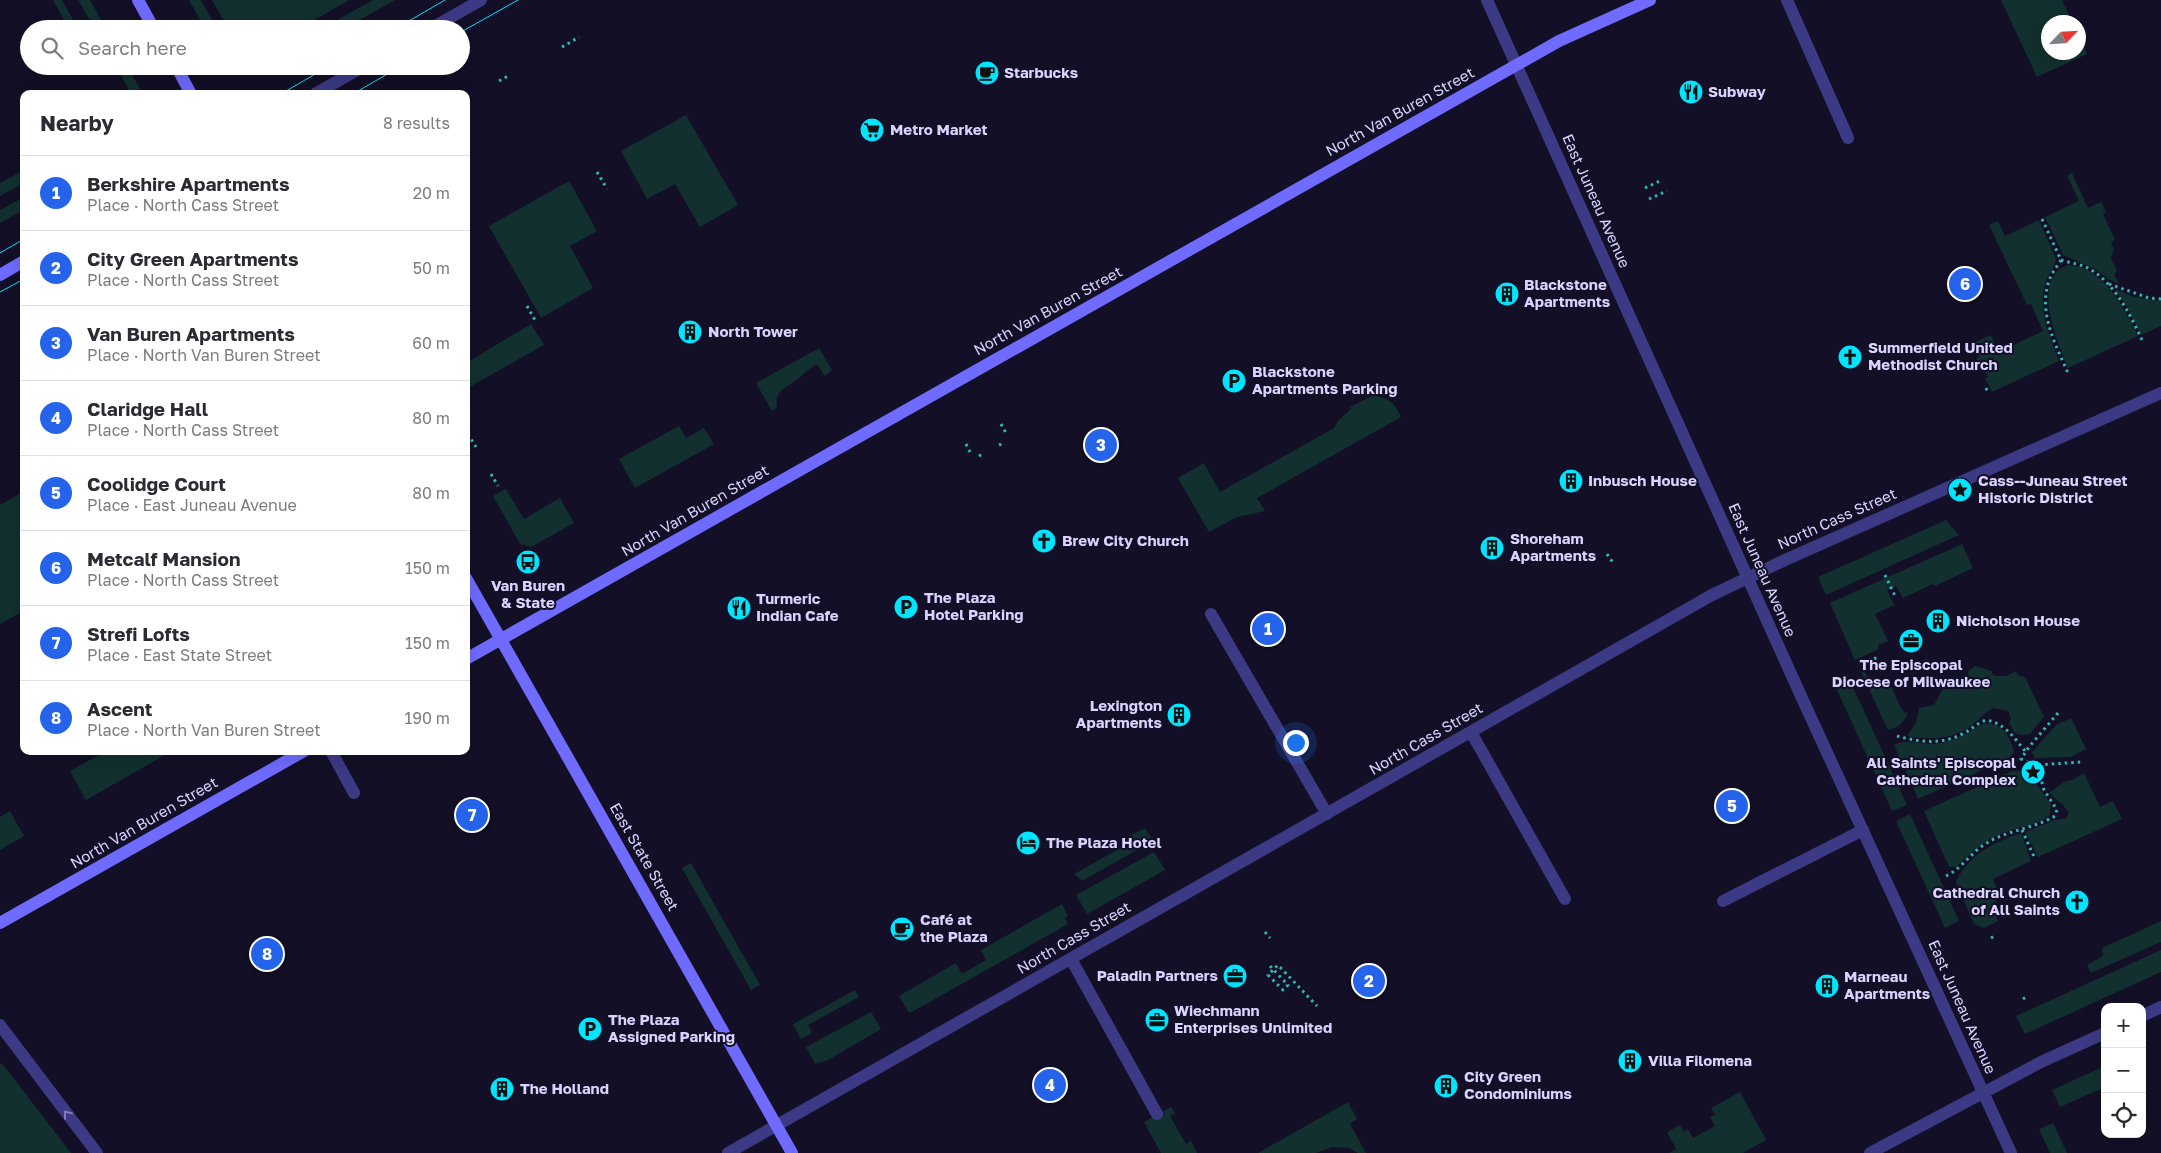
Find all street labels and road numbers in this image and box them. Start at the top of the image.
street label: North Van Buren Street [1322,63,1477,159]
street label: East Juneau Avenue [1559,131,1635,271]
street label: North Van Buren Street [970,262,1125,358]
street label: North Van Buren Street [618,461,771,560]
street label: North Cass Street [1774,484,1899,552]
street label: East Juneau Avenue [1725,500,1801,640]
street label: North Cass Street [1365,698,1486,778]
street label: North Van Buren Street [67,773,220,872]
street label: East State Street [607,799,683,914]
street label: North Cass Street [1013,897,1134,977]
street label: East Juneau Avenue [1925,937,2001,1077]

